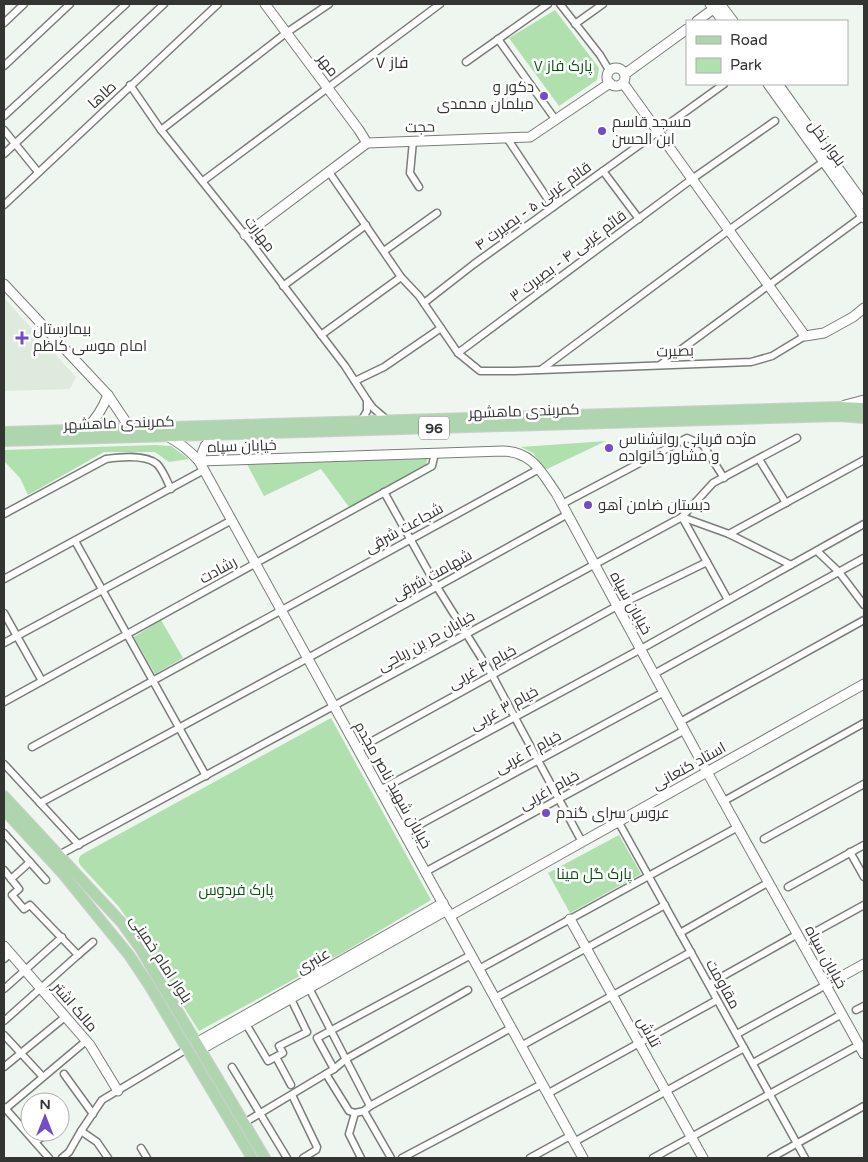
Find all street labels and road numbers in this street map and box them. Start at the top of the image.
street label: مهر [312,49,342,81]
street label: طاها [84,78,120,112]
street label: بلوار نخل [803,116,850,170]
street label: حجت [405,117,435,137]
street label: قائم غربی ۵ - بصیرت ۴ [471,158,595,255]
street label: قائم غربی ۴ - بصیرت ۳ [506,206,630,307]
street label: مهارت [240,213,279,256]
street label: بصیرت [656,341,694,361]
street label: کمربندی ماهشهر [467,400,580,423]
street label: کمربندی ماهشهر [62,412,175,435]
road number: 96 [419,416,449,439]
street label: خیابان سپاه [207,436,277,457]
street label: شجاعت شرقی [362,499,447,558]
street label: شهامت شرقی [389,546,476,605]
street label: رشادت [196,552,240,588]
street label: خیابان سپاه [605,568,656,638]
street label: خیابان حر بن ریاحی [374,607,478,676]
street label: خیام ۴ غربی [445,641,520,694]
street label: خیام ۳ غربی [467,682,542,735]
street label: خیابان شهید ناصر مجدم [350,718,435,852]
street label: خیام ۲ غربی [492,726,565,778]
street label: استاد کنعانی [649,738,729,794]
street label: خیام ۱غربی [516,766,583,815]
street label: بلوار امام خمینی [125,912,196,1007]
street label: خیابان سپاه [800,922,851,992]
street label: عنبری [293,944,333,979]
street label: مقاومت [702,956,744,1012]
street label: مالک اشتر [48,978,101,1035]
street label: تلاش [632,1014,665,1051]

